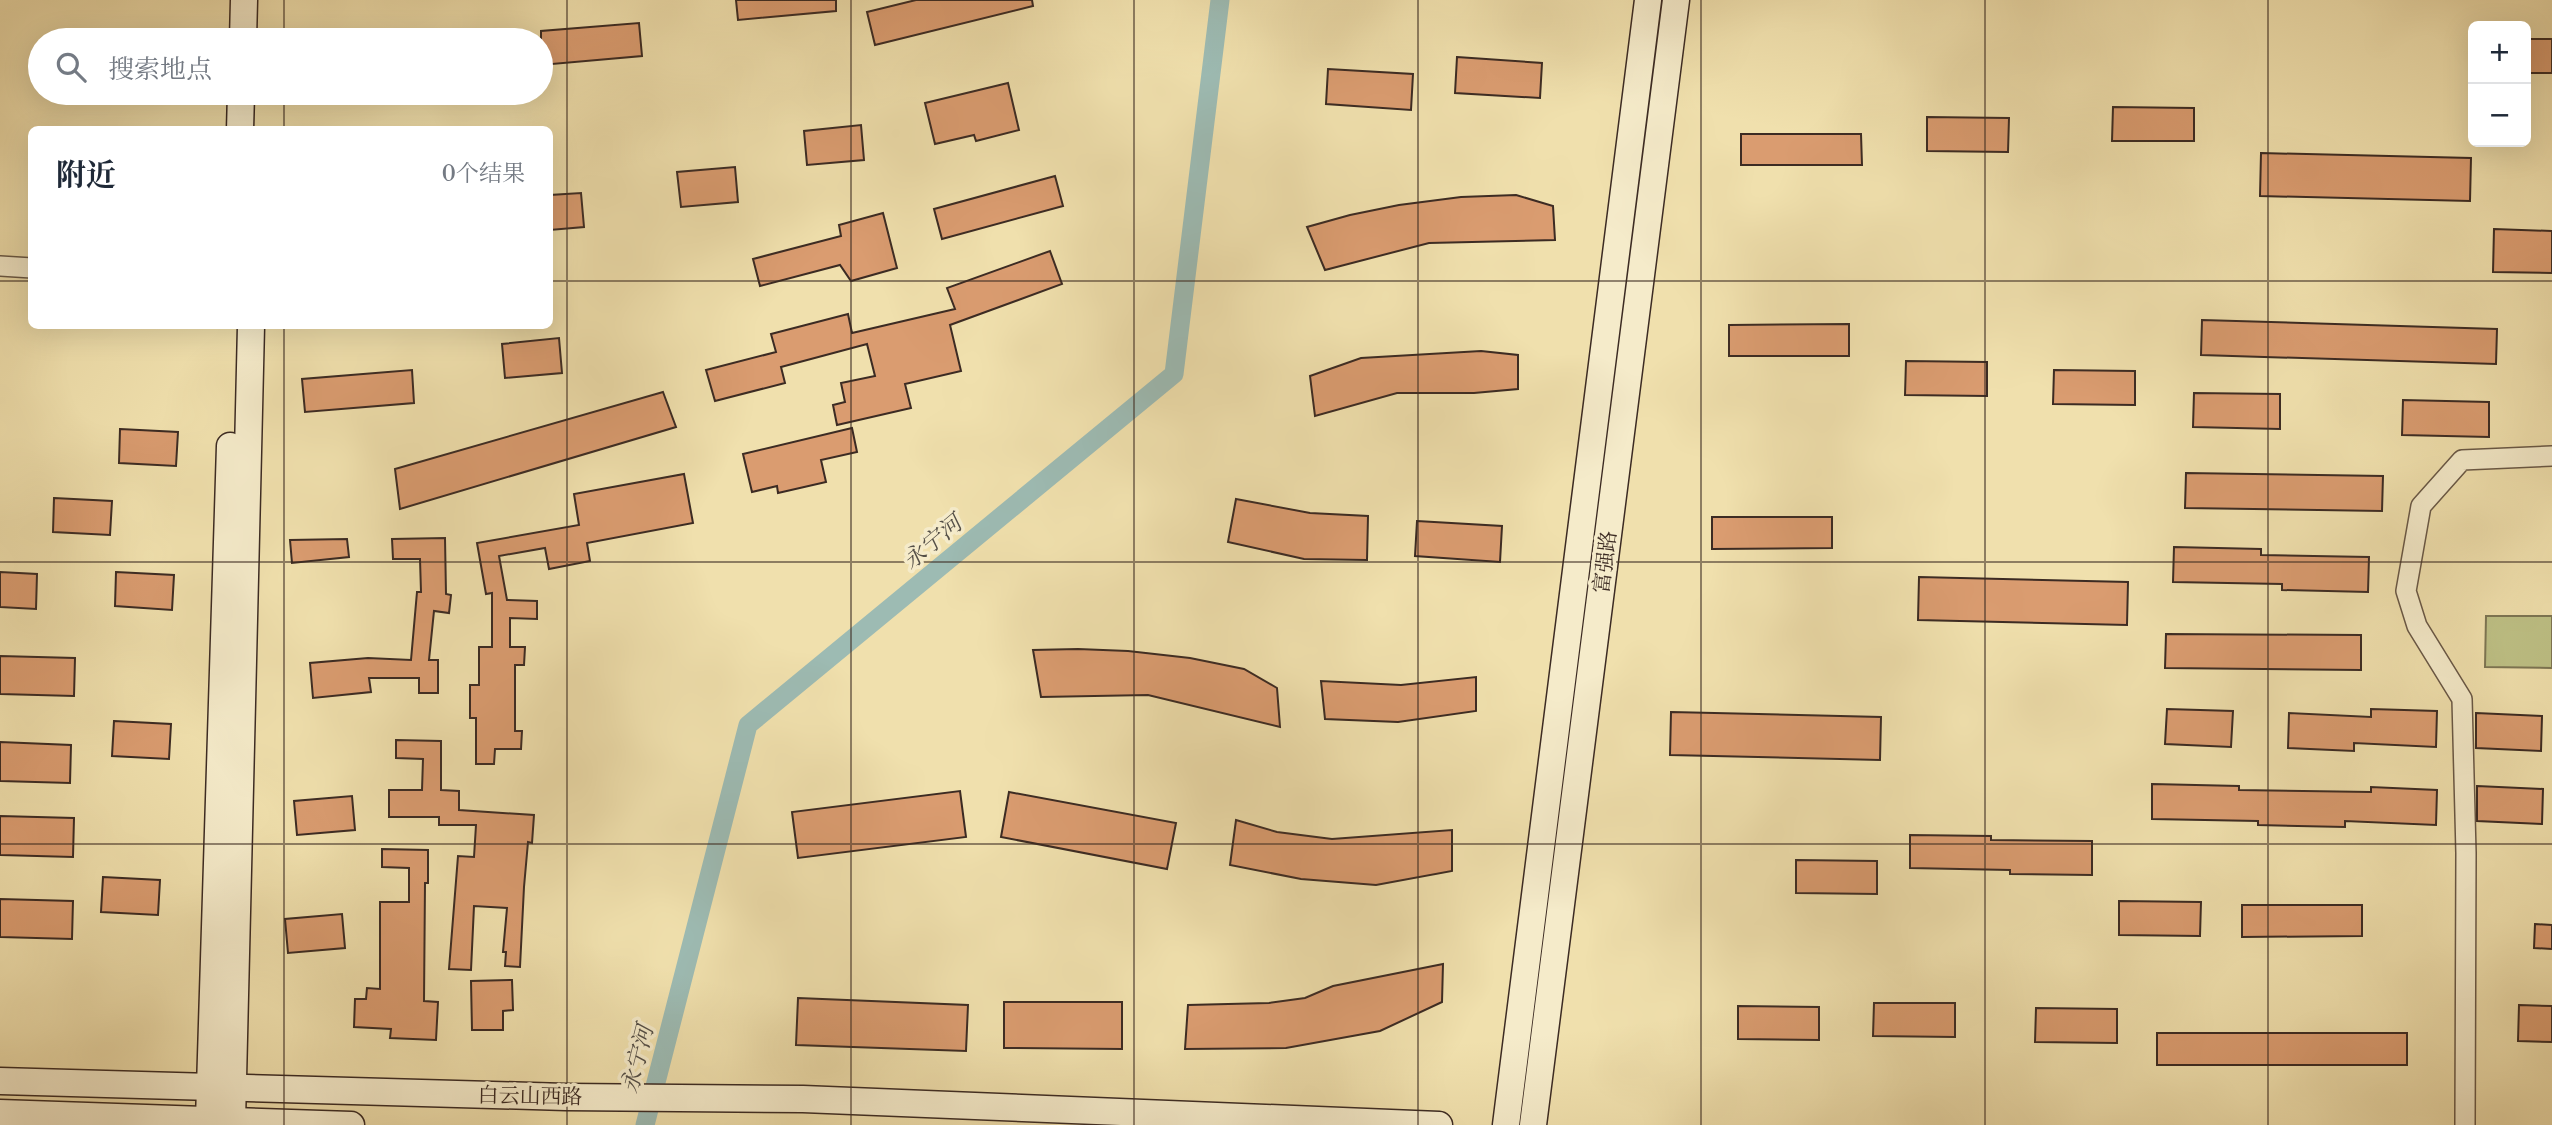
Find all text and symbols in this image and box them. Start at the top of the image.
map controls [2468,21,2531,147]
button: + [2468,21,2531,84]
search box [28,28,553,105]
icon: search [52,48,90,86]
text: 搜索地点 [108,53,212,85]
button: − [2468,84,2531,147]
text: 附近 [56,156,116,193]
text: 0个结果 [441,159,525,187]
water label: 永宁河 [897,507,970,575]
street label: 富强路 [1588,529,1621,595]
water label: 永宁河 [615,1018,660,1096]
street label: 白云山西路 [477,1082,583,1109]

